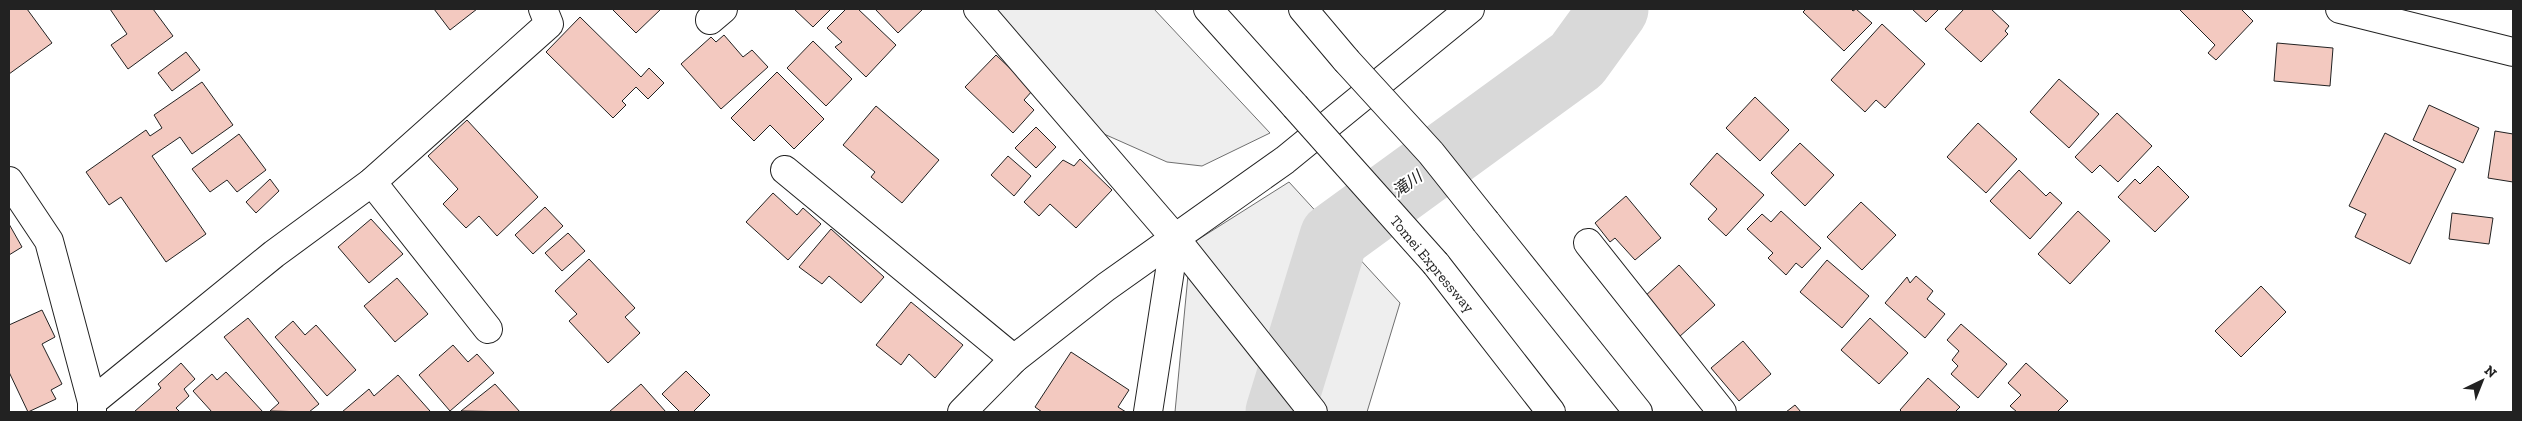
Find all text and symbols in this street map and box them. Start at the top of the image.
water label: 滝川 [1388,166,1427,201]
street label: Tomei Expressway [1386,212,1478,316]
north arrow [2457,356,2507,406]
text: N [2481,362,2500,382]

